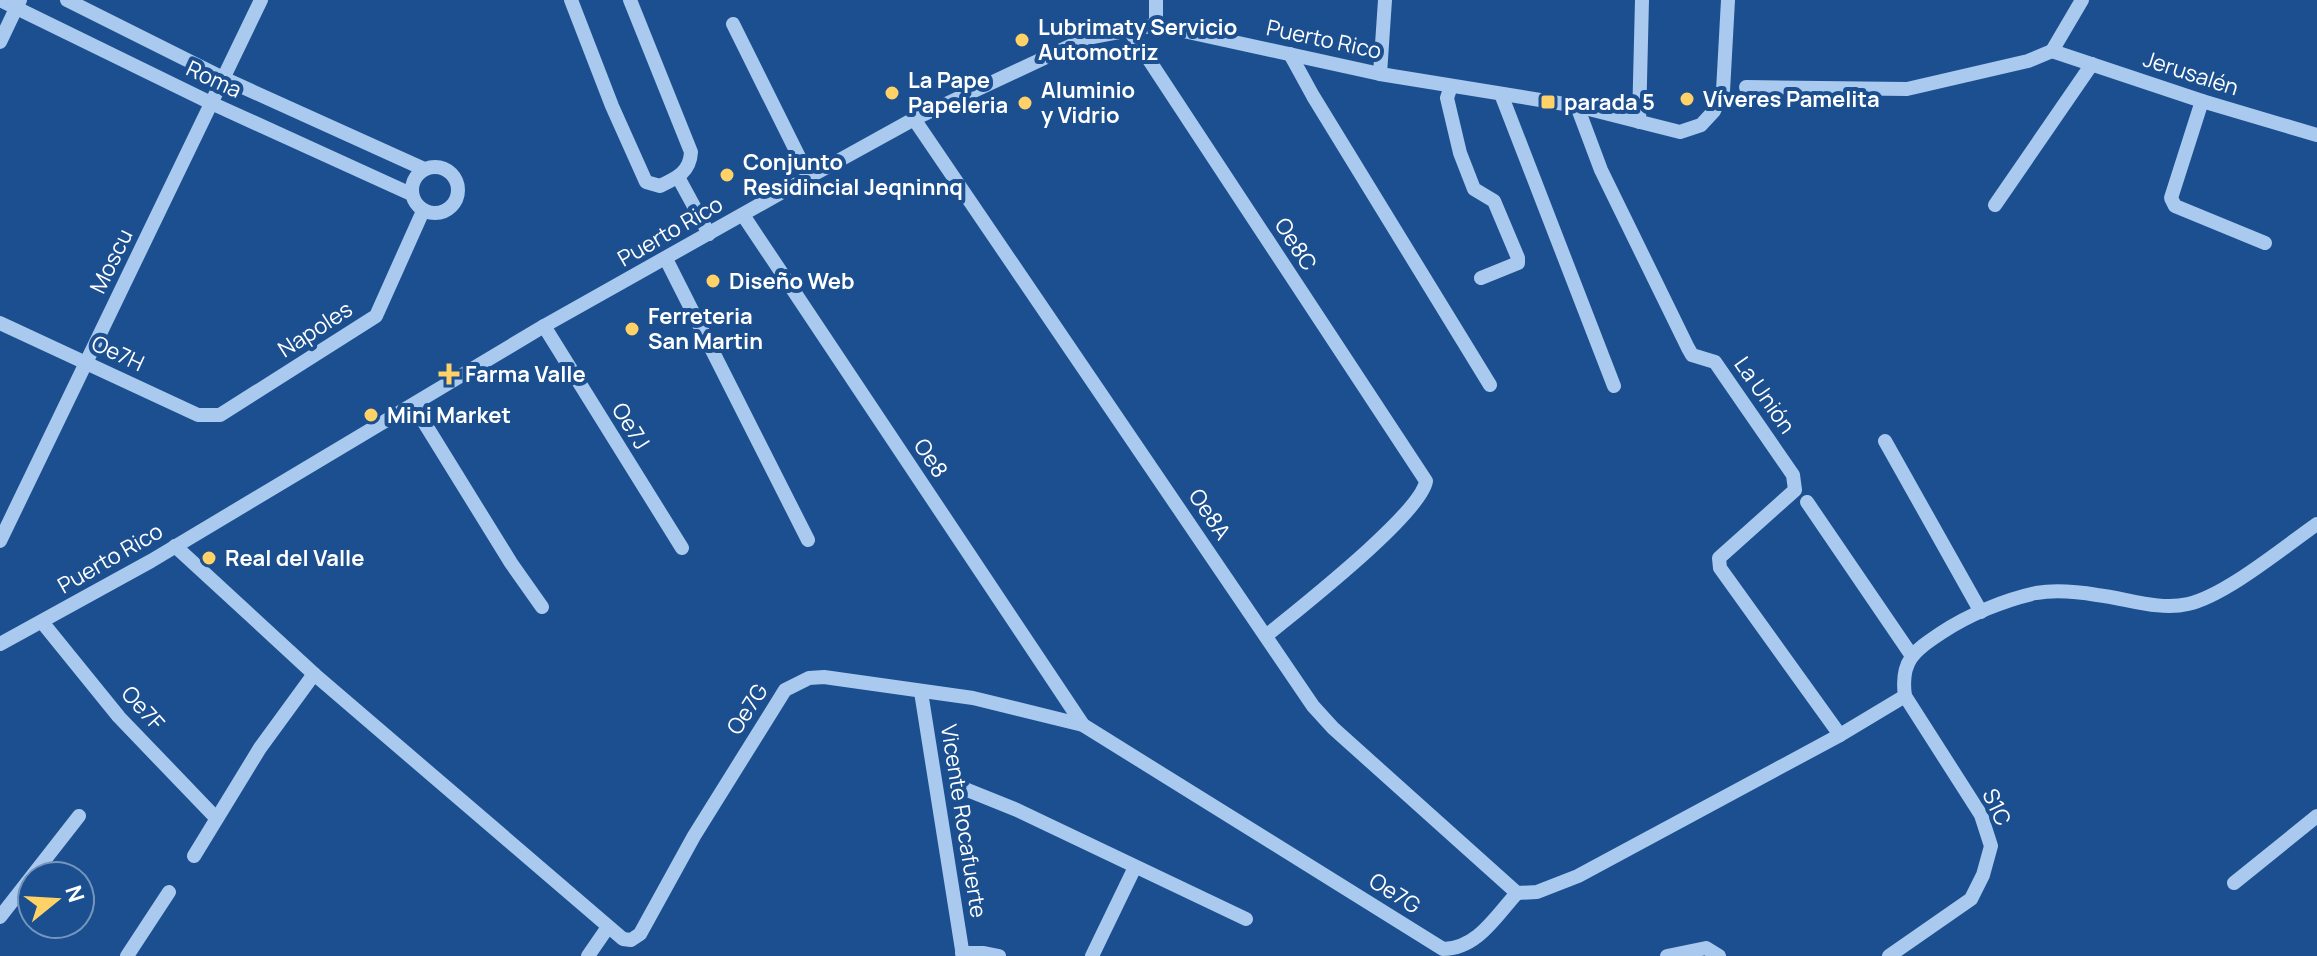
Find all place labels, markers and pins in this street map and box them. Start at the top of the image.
place label: Lubrimaty Servicio Automotriz [1038,12,1237,67]
marker: Lubrimaty Servicio Automotriz [1013,31,1031,49]
place label: La Pape Papeleria [908,65,1008,120]
place label: Aluminio y Vidrio [1041,75,1135,130]
marker: La Pape Papeleria [883,84,901,102]
place label: Víveres Pamelita [1703,84,1880,114]
place label: parada 5 [1564,87,1655,117]
marker: Víveres Pamelita [1678,90,1696,108]
marker: parada 5 [1539,93,1557,111]
marker: Aluminio y Vidrio [1016,94,1034,112]
place label: Conjunto Residincial Jeqninnq [743,147,963,202]
marker: Conjunto Residincial Jeqninnq [718,166,736,184]
place label: Diseño Web [729,266,854,296]
marker: Diseño Web [704,272,722,290]
place label: Ferreteria San Martin [648,301,763,356]
marker: Ferreteria San Martin [623,320,641,338]
place label: Farma Valle [465,359,586,389]
marker: Farma Valle [440,365,458,383]
place label: Mini Market [387,400,511,430]
marker: Mini Market [362,406,380,424]
place label: Real del Valle [225,543,365,573]
marker: Real del Valle [200,549,218,567]

